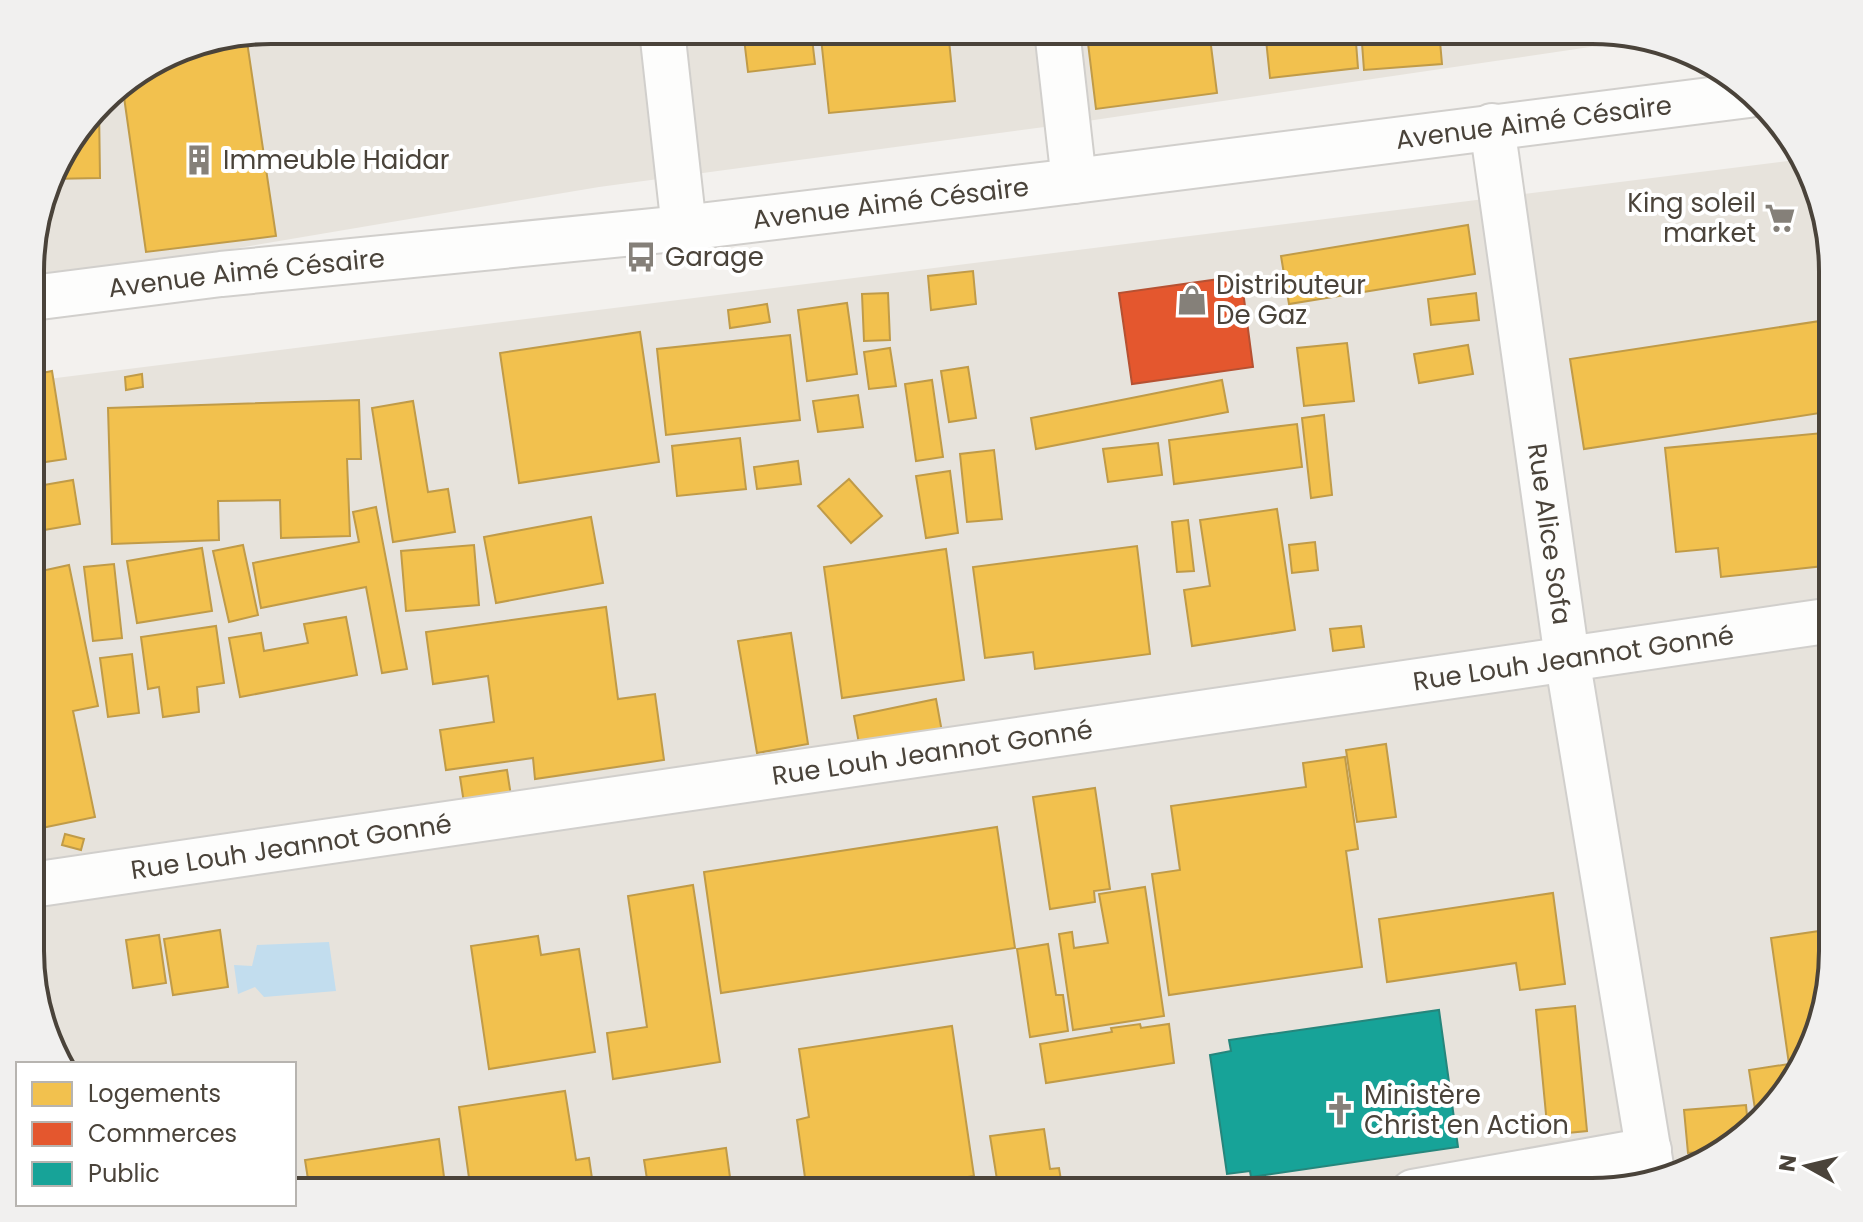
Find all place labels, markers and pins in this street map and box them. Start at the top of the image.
place label: Immeuble Haidar [223,142,450,178]
building icon: Immeuble Haidar [182,143,216,177]
place label: King soleil market [1627,185,1756,251]
supermarket icon: King soleil market [1763,201,1797,235]
place label: Garage [665,239,764,275]
bus stop icon: Garage [624,240,658,274]
place label: Distributeur De Gaz [1216,267,1366,333]
shop icon: Distributeur De Gaz [1175,283,1209,317]
place label: Ministère Christ en Action [1364,1077,1569,1143]
church icon: Ministère Christ en Action [1323,1093,1357,1127]

